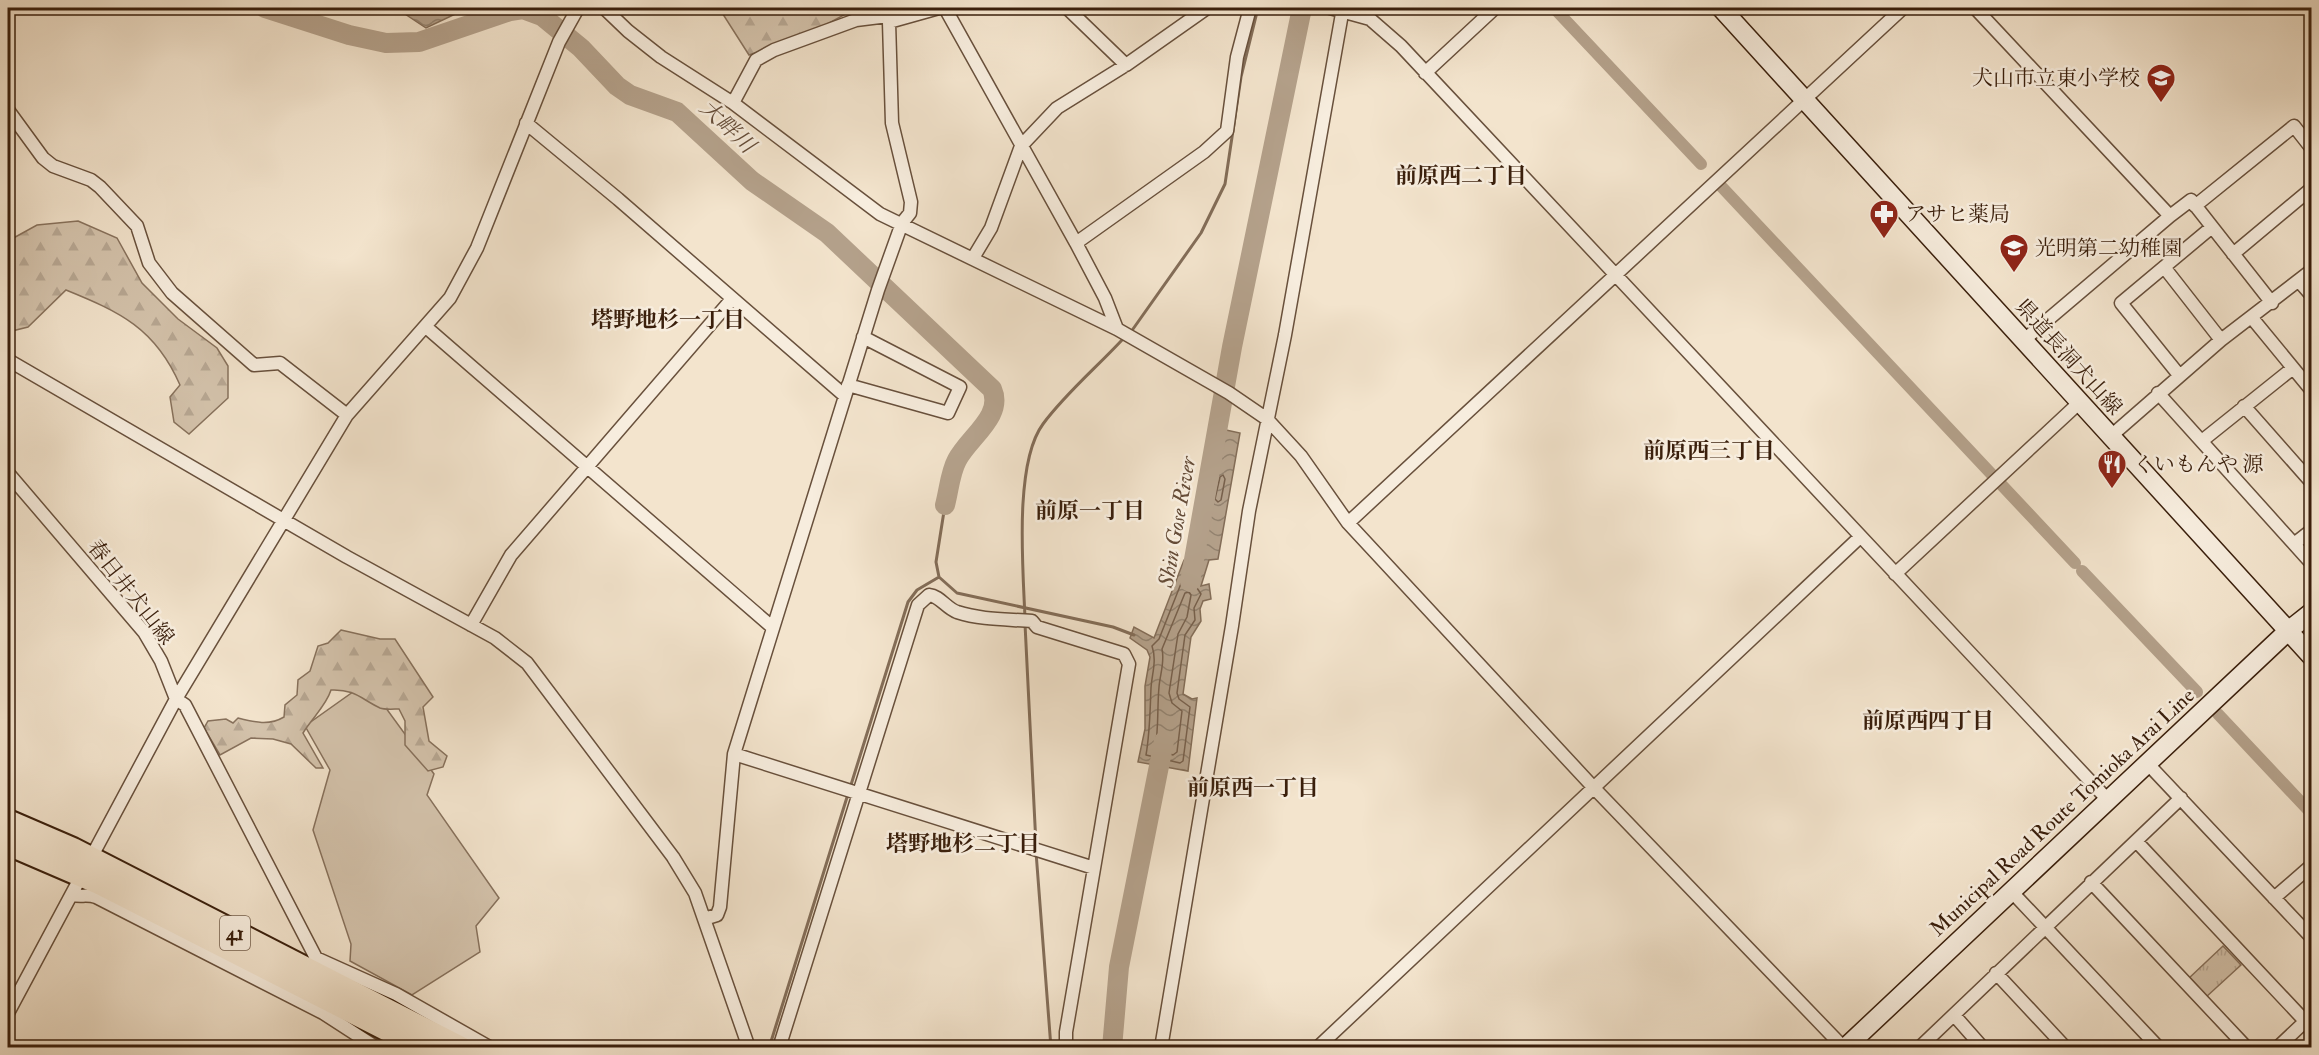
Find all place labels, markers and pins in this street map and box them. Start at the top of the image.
school or university icon: 犬山市立東小学校 [2145,62,2177,104]
place label: 犬山市立東小学校 [1972,65,2140,92]
pharmacy icon: アサヒ薬局 [1868,198,1900,240]
place label: アサヒ薬局 [1905,201,2010,228]
school or university icon: 光明第二幼稚園 [1998,232,2030,274]
place label: 光明第二幼稚園 [2035,235,2182,262]
restaurant icon: くいもんや 源 [2096,448,2128,490]
place label: くいもんや 源 [2133,451,2263,478]

